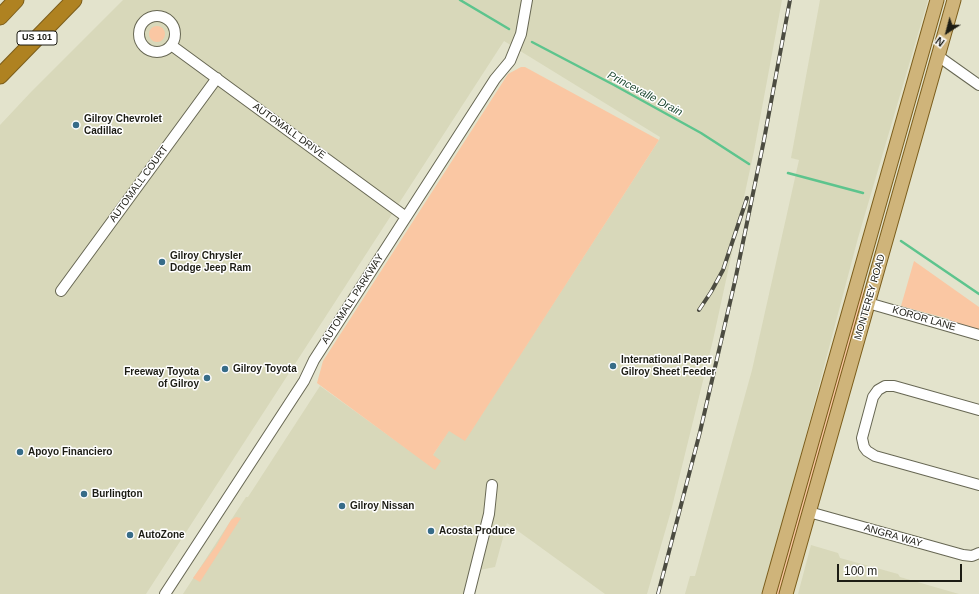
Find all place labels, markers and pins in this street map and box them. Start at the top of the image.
place label: Gilroy Chevrolet Cadillac [84,113,162,136]
marker: Gilroy Chevrolet Cadillac [71,120,81,130]
place label: Gilroy Chrysler Dodge Jeep Ram [170,250,251,274]
marker: Gilroy Chrysler Dodge Jeep Ram [157,257,167,267]
place label: International Paper Gilroy Sheet Feeder [621,354,715,378]
marker: International Paper Gilroy Sheet Feeder [608,361,618,371]
place label: Gilroy Toyota [233,363,297,375]
marker: Gilroy Toyota [220,364,230,374]
place label: Freeway Toyota of Gilroy [124,366,199,390]
marker: Freeway Toyota of Gilroy [202,373,212,383]
place label: Apoyo Financiero [28,446,112,458]
marker: Apoyo Financiero [15,447,25,457]
place label: Burlington [92,488,143,500]
marker: Burlington [79,489,89,499]
place label: Gilroy Nissan [350,500,414,512]
marker: Gilroy Nissan [337,501,347,511]
place label: Acosta Produce [439,525,515,537]
marker: Acosta Produce [426,526,436,536]
place label: AutoZone [138,529,185,541]
marker: AutoZone [125,530,135,540]

